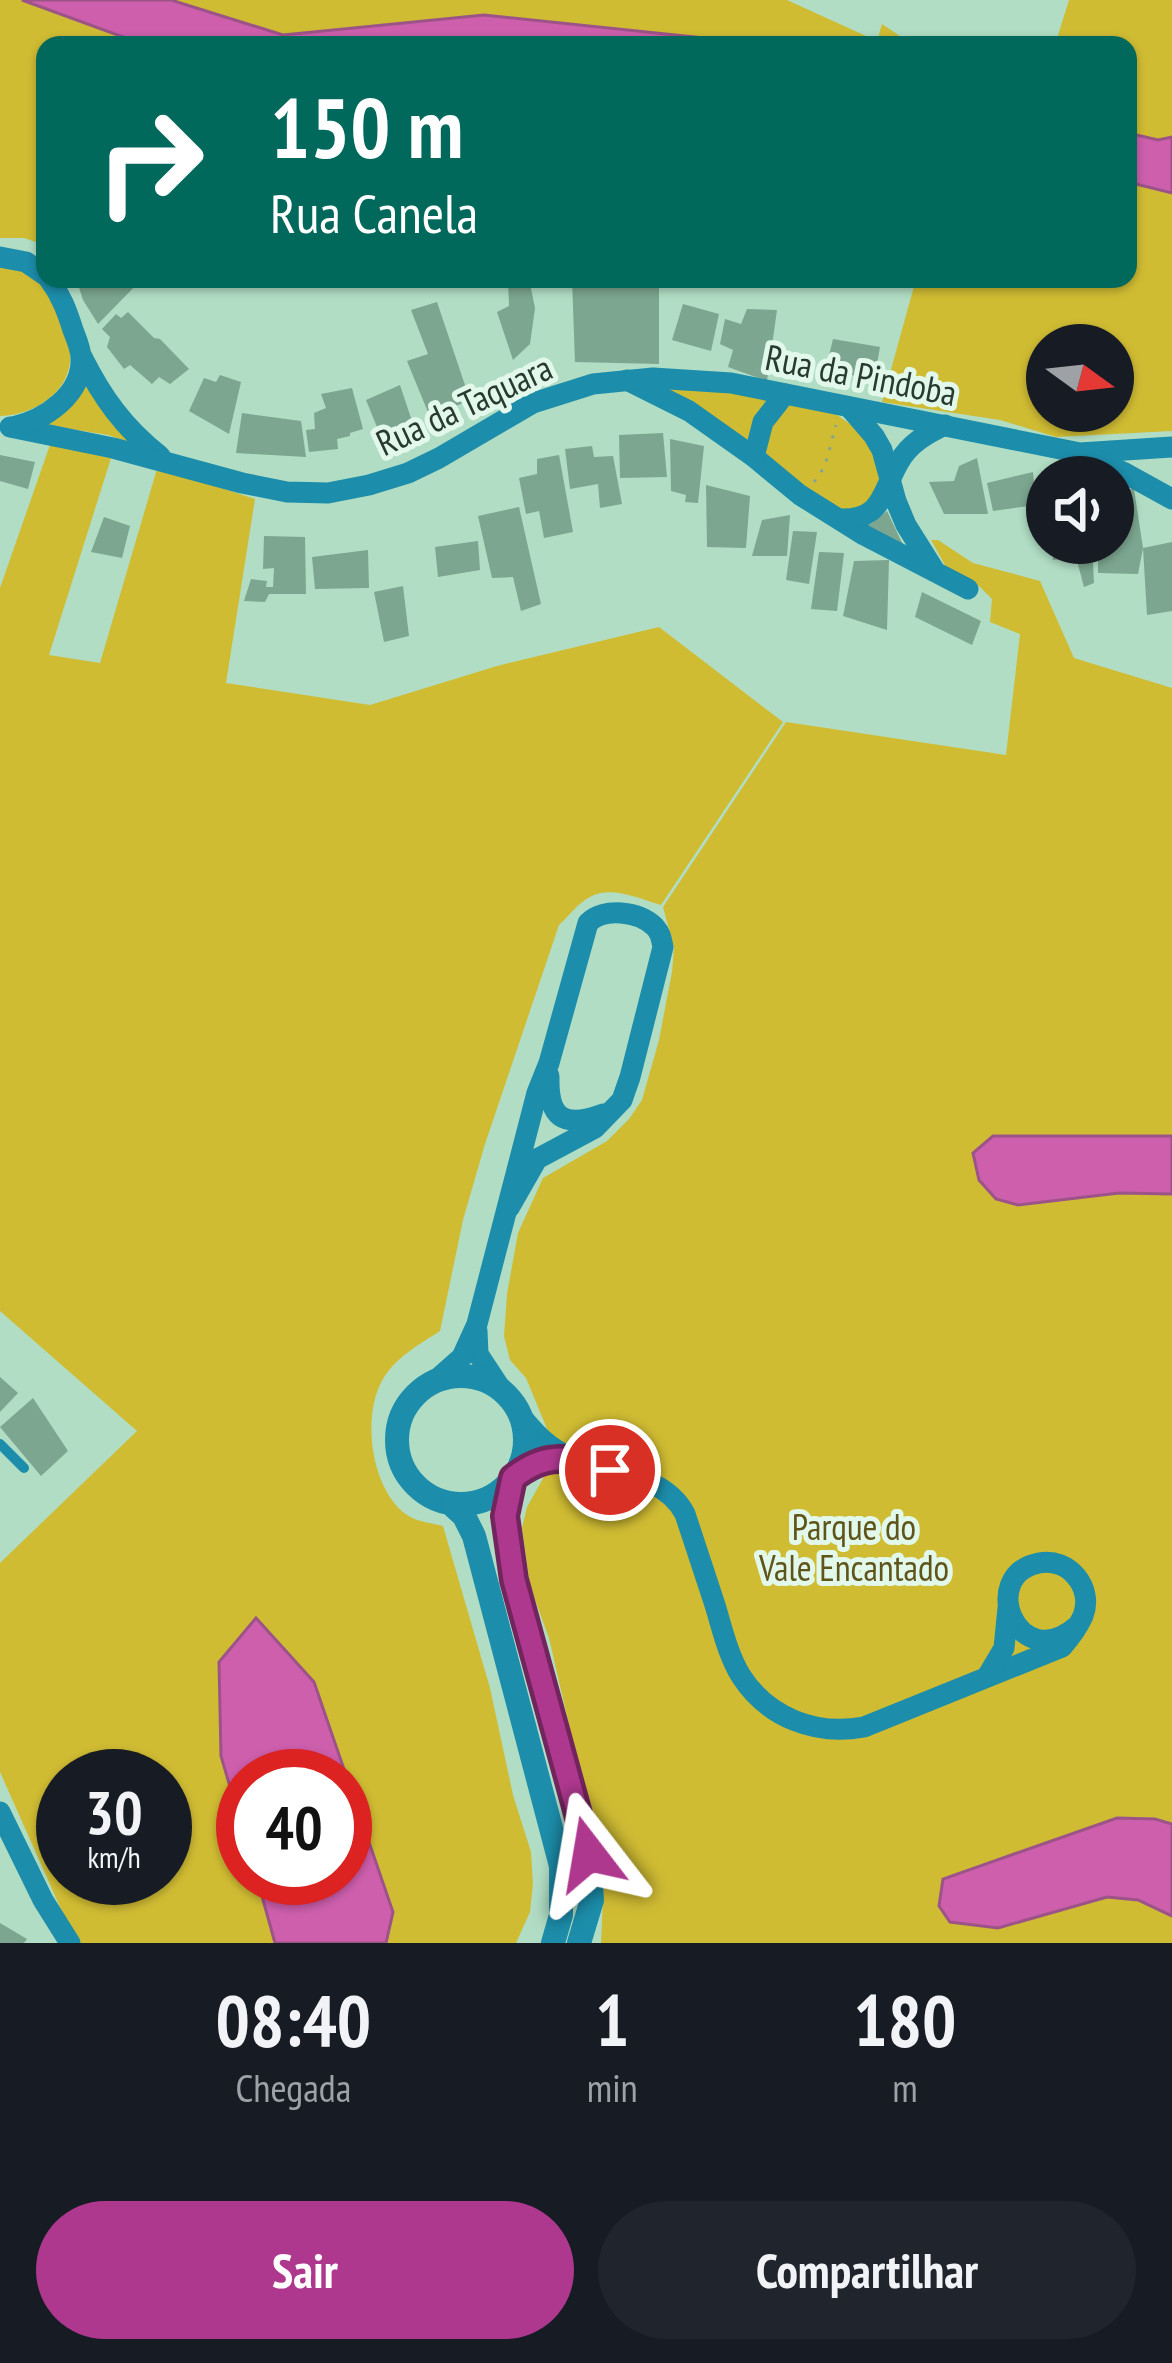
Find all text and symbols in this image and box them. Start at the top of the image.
text: 150 m [270,72,463,181]
icon: right [72,84,228,240]
text: Rua Canela [270,178,478,248]
north arrow [1026,324,1134,432]
map controls [1026,324,1134,564]
street label: Rua da Pindoba [762,333,961,416]
street label: Rua da Taquara [368,343,559,466]
button: sound [1026,456,1134,564]
pin [559,1419,661,1521]
icon: arrive [577,1437,643,1503]
park label: Parque do Vale Encantado [758,1503,949,1591]
speed limit sign: 40 [216,1749,372,1905]
text: 30 [85,1773,143,1851]
position arrow [526,1791,652,1917]
text: km/h [87,1837,141,1876]
text: 08:40 [216,1973,371,2066]
text: 1 [595,1973,629,2066]
text: 180 [853,1973,956,2066]
text: Chegada [235,2062,351,2113]
text: min [587,2062,638,2113]
text: m [892,2062,918,2113]
button: Sair [36,2201,574,2339]
button: Compartilhar [598,2201,1136,2339]

